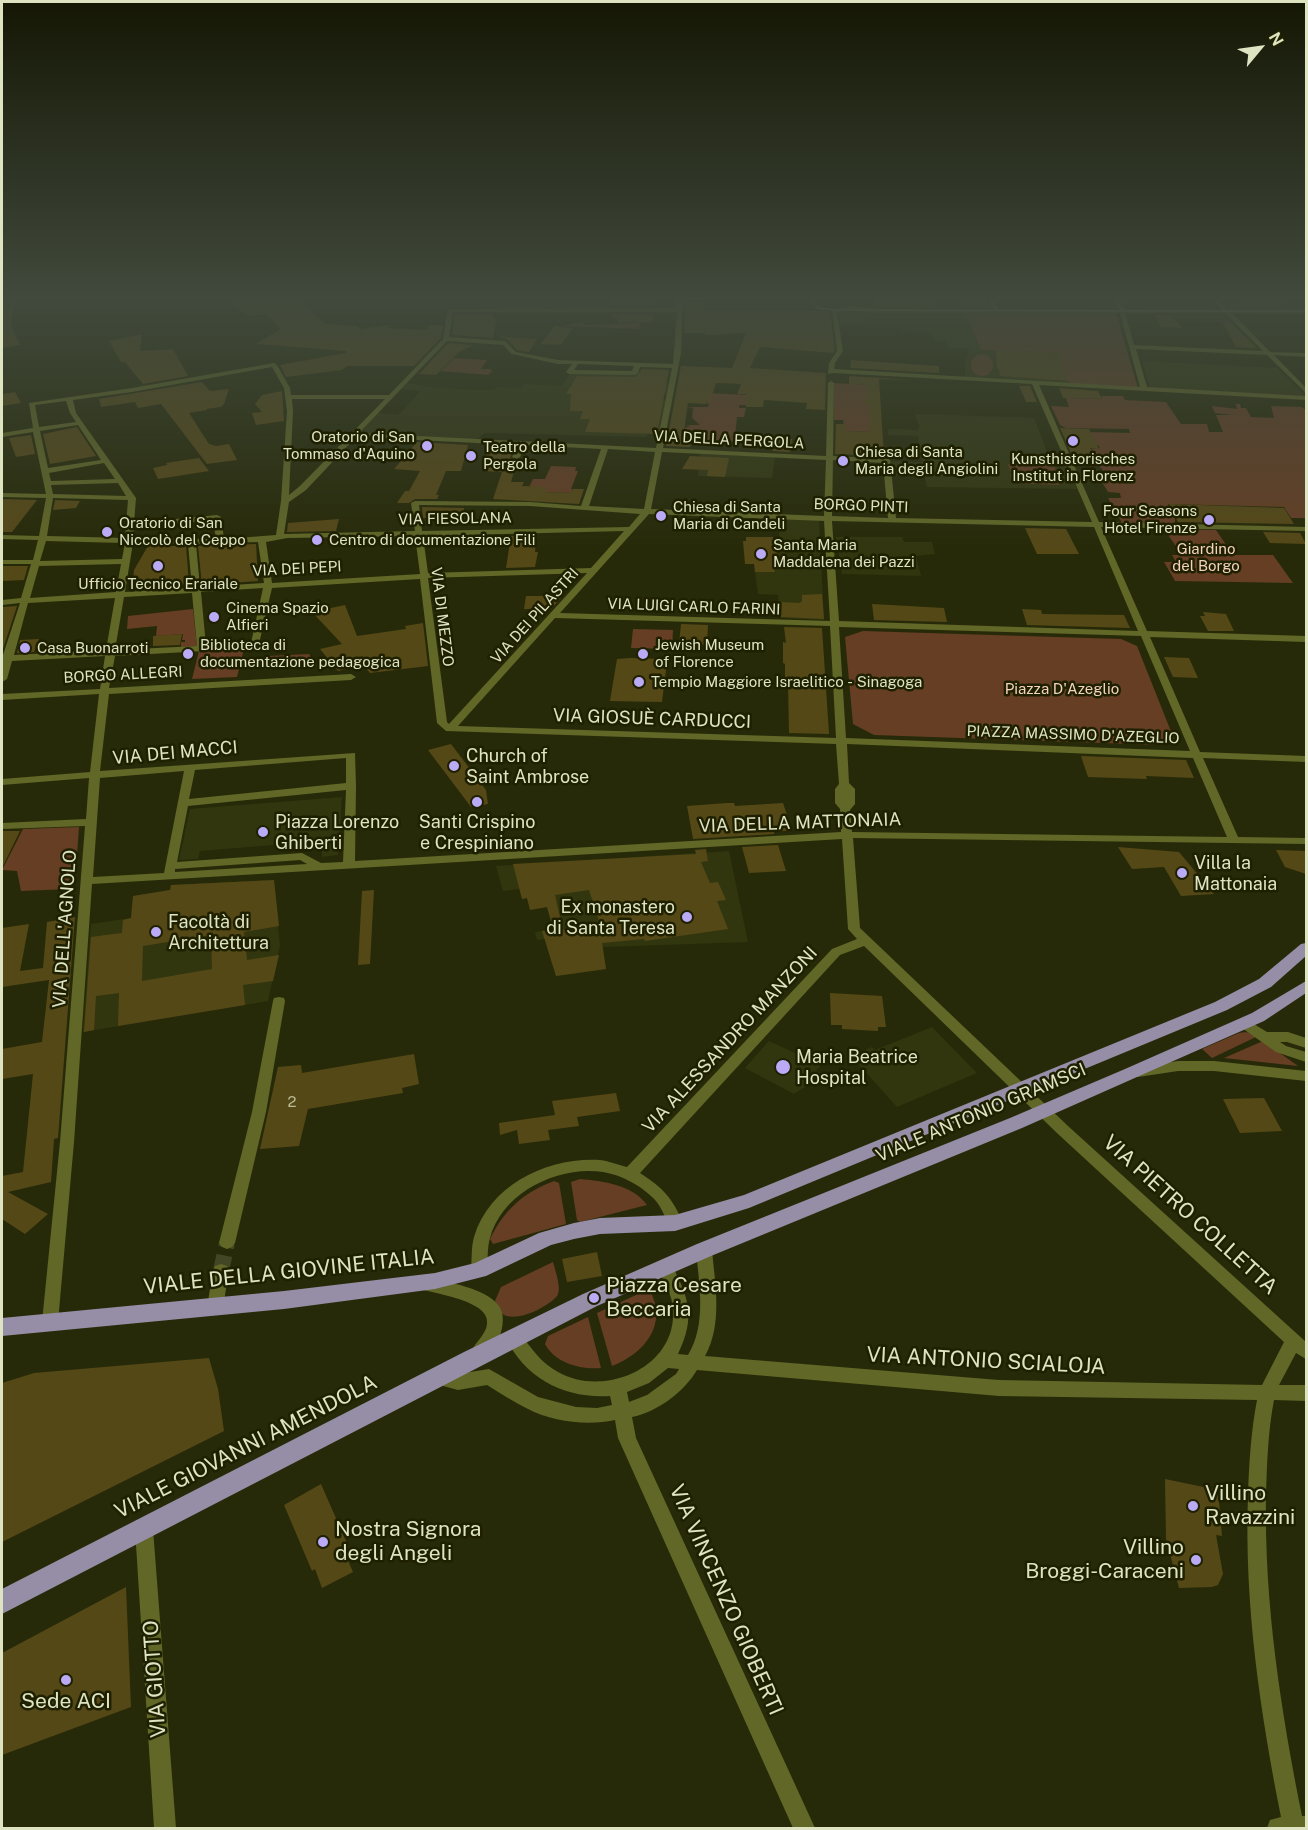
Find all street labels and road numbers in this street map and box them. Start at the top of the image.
street label: VIA DELLA PERGOLA [653,427,805,453]
street label: BORGO PINTI [813,495,909,517]
street label: VIA FIESOLANA [398,509,512,529]
street label: VIA DEI PEPI [252,558,342,580]
street label: VIA DEI PILASTRI [487,564,583,668]
street label: VIA DI MEZZO [427,566,457,668]
street label: VIA LUIGI CARLO FARINI [607,595,781,619]
street label: BORGO ALLEGRI [63,663,183,687]
street label: VIA GIOSUÈ CARDUCCI [553,705,751,733]
street label: PIAZZA MASSIMO D'AZEGLIO [966,722,1180,748]
street label: VIA DEI MACCI [112,737,238,769]
street label: VIA DELLA MATTONAIA [698,809,902,837]
street label: VIA DELL'AGNOLO [49,849,81,1009]
street label: VIA ALESSANDRO MANZONI [638,942,822,1138]
street label: VIALE ANTONIO GRAMSCI [873,1059,1089,1167]
street label: VIA PIETRO COLLETTA [1098,1130,1282,1300]
street label: VIALE DELLA GIOVINE ITALIA [142,1244,436,1300]
street label: VIA ANTONIO SCIALOJA [866,1342,1106,1380]
street label: VIALE GIOVANNI AMENDOLA [111,1370,381,1524]
street label: VIA VINCENZO GIOBERTI [664,1481,788,1719]
street label: VIA GIOTTO [138,1619,172,1739]

